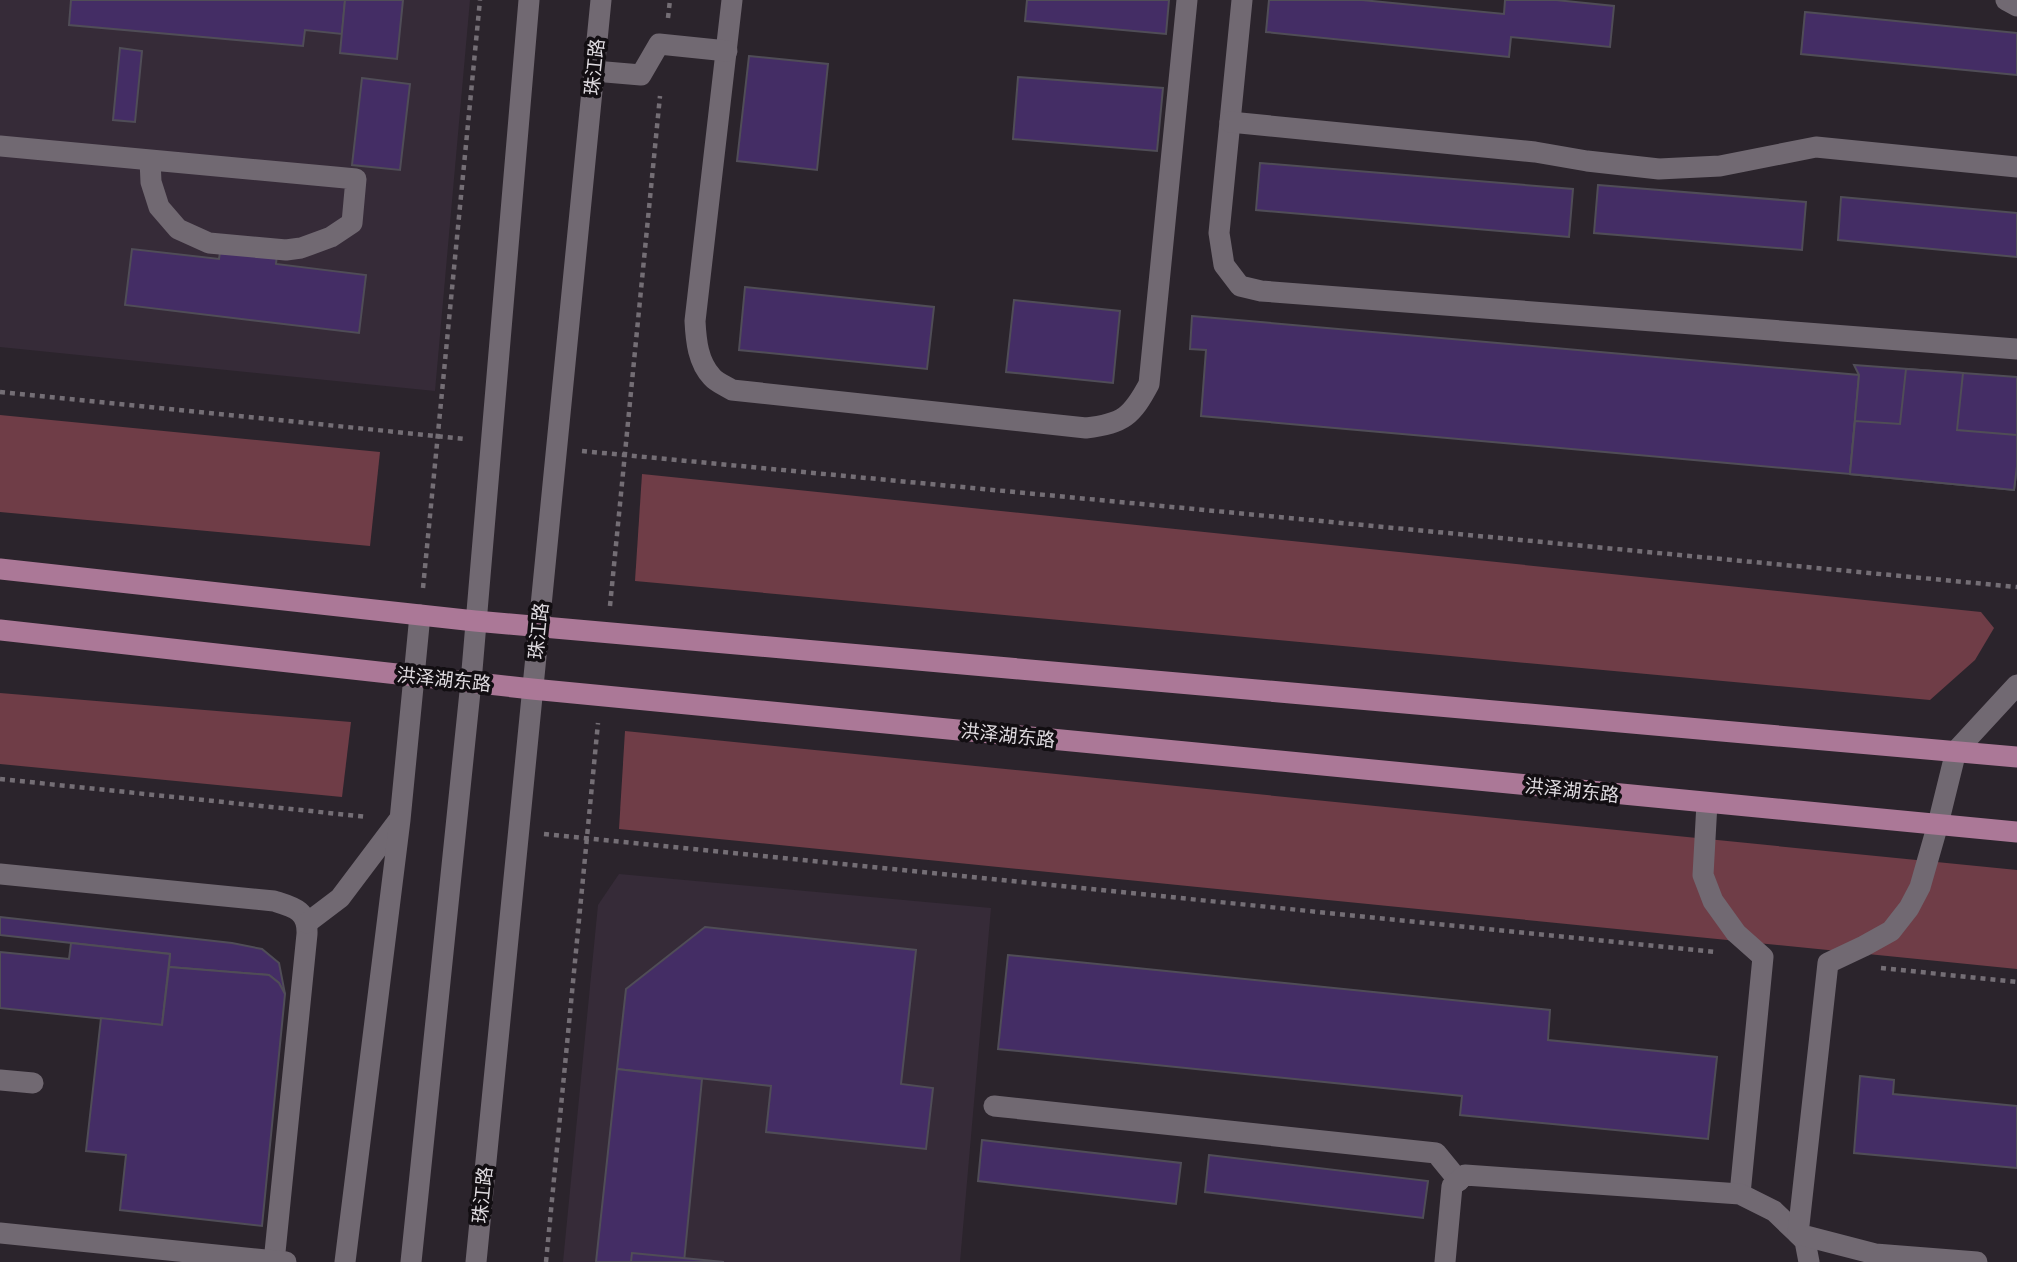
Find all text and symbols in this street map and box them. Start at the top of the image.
street label: 珠江路 [579,37,609,97]
street label: 珠江路 [523,601,553,661]
street label: 洪泽湖东路 [395,662,493,696]
street label: 洪泽湖东路 [959,718,1057,752]
street label: 洪泽湖东路 [1523,773,1621,807]
street label: 珠江路 [467,1165,497,1225]

